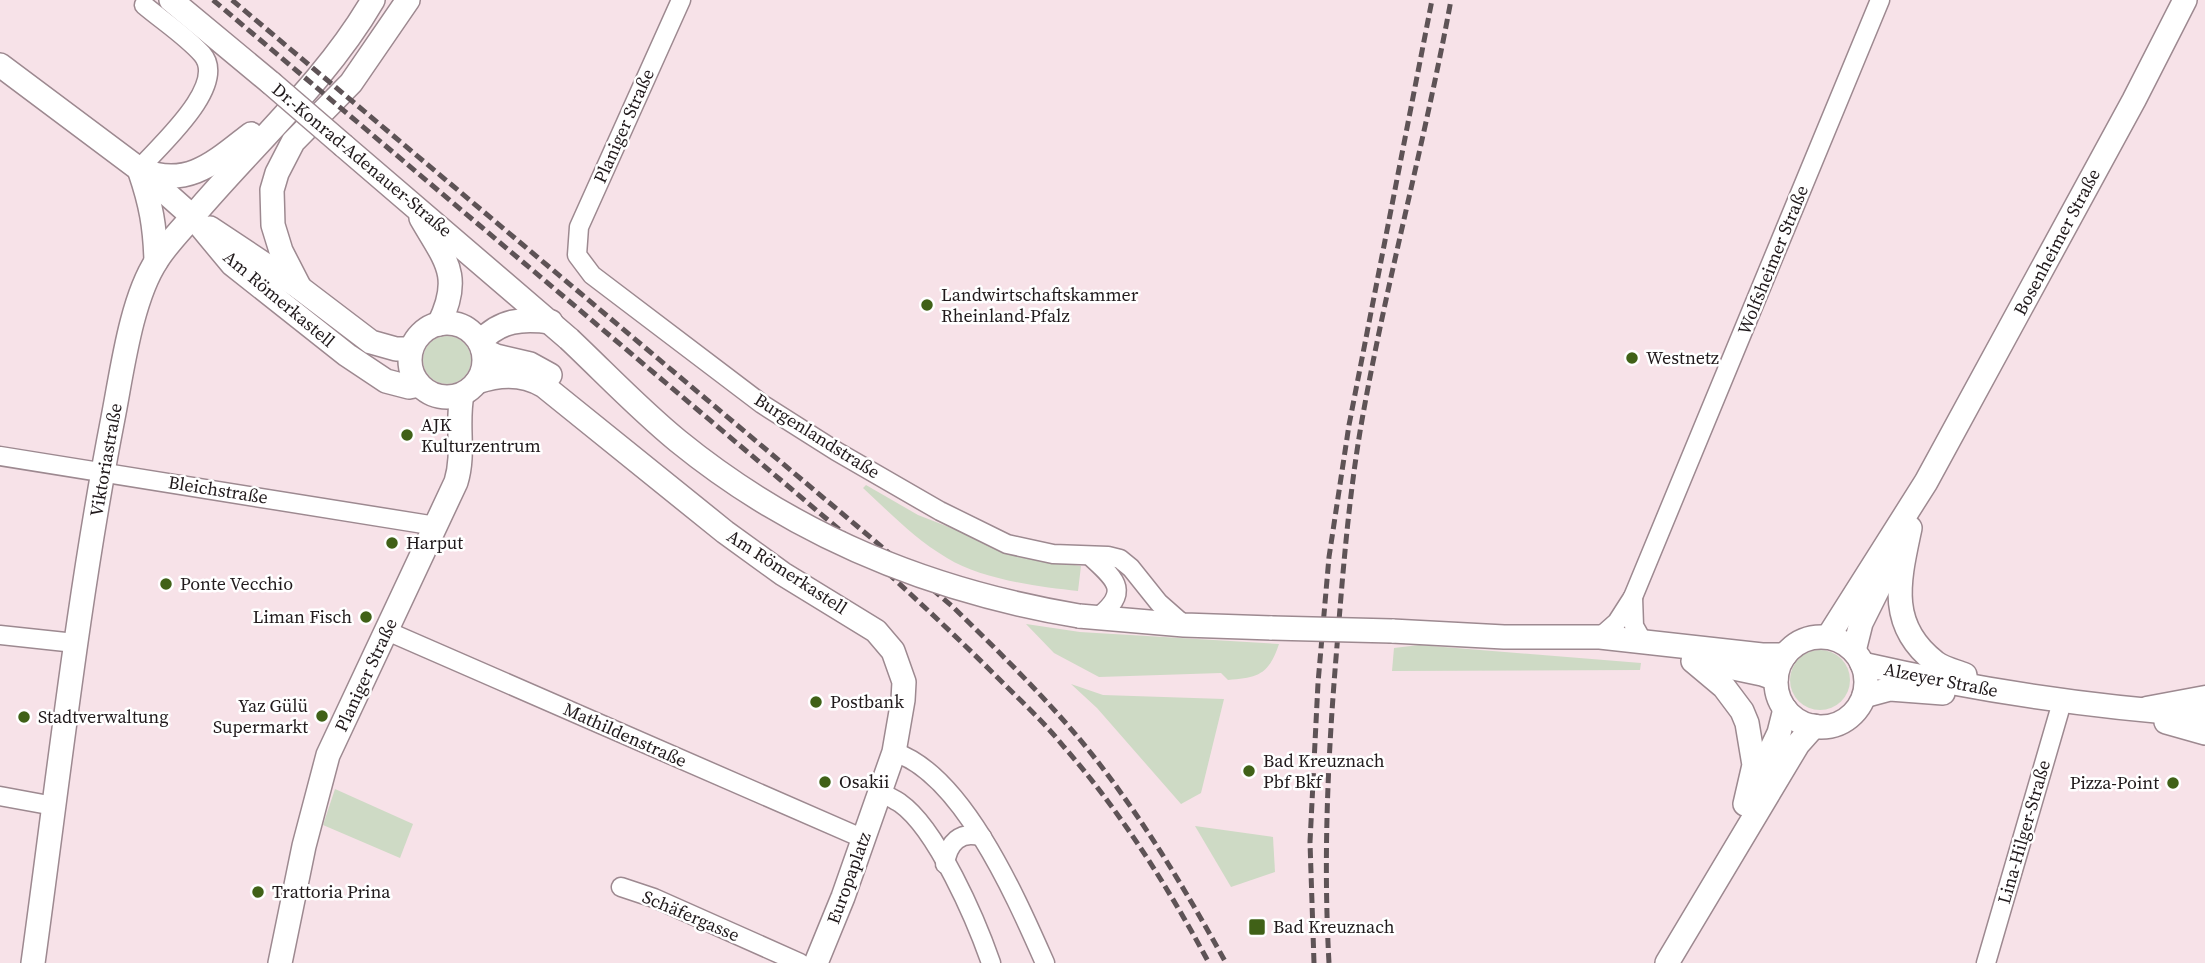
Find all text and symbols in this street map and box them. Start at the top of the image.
street label: Planiger Straße [587,65,660,187]
street label: Dr.-Konrad-Adenauer-Straße [267,77,458,242]
street label: Bosenheimer Straße [2007,164,2106,320]
street label: Wolfsheimer Straße [1731,181,1814,338]
street label: Am Römerkastell [218,244,341,353]
place label: Landwirtschaftskammer Rheinland-Pfalz [941,282,1139,328]
marker: Landwirtschaftskammer Rheinland-Pfalz [919,297,935,313]
place label: Westnetz [1646,345,1719,370]
marker: Westnetz [1624,350,1640,366]
street label: Burgenlandstraße [750,387,885,484]
street label: Viktoriastraße [83,401,128,519]
place label: AJK Kulturzentrum [421,412,541,458]
marker: AJK Kulturzentrum [399,427,415,443]
street label: Bleichstraße [166,469,270,510]
street label: Am Römerkastell [722,523,852,620]
place label: Harput [406,530,463,555]
marker: Harput [384,535,400,551]
place label: Ponte Vecchio [180,571,293,596]
marker: Ponte Vecchio [158,576,174,592]
place label: Liman Fisch [253,604,352,629]
marker: Liman Fisch [358,609,374,625]
street label: Planiger Straße [328,614,403,736]
street label: Alzeyer Straße [1882,656,2000,703]
place label: Postbank [830,689,904,714]
place label: Yaz Gülü Supermarkt [213,693,308,739]
marker: Postbank [808,694,824,710]
street label: Mathildenstraße [559,696,691,773]
place label: Stadtverwaltung [38,704,169,729]
marker: Yaz Gülü Supermarkt [314,708,330,724]
marker: Stadtverwaltung [16,709,32,725]
place label: Bad Kreuznach Pbf Bkf [1263,748,1385,794]
street label: Lina-Hilger-Straße [1991,757,2056,907]
marker: Bad Kreuznach Pbf Bkf [1241,763,1257,779]
place label: Osakii [839,769,889,794]
place label: Pizza-Point [2070,770,2159,795]
marker: Osakii [817,774,833,790]
marker: Pizza-Point [2165,775,2181,791]
street label: Europaplatz [820,828,877,927]
place label: Trattoria Prina [272,879,391,904]
marker: Trattoria Prina [250,884,266,900]
street label: Schäfergasse [639,884,744,947]
place label: Bad Kreuznach [1273,914,1395,939]
marker: Bad Kreuznach [1247,917,1267,937]

